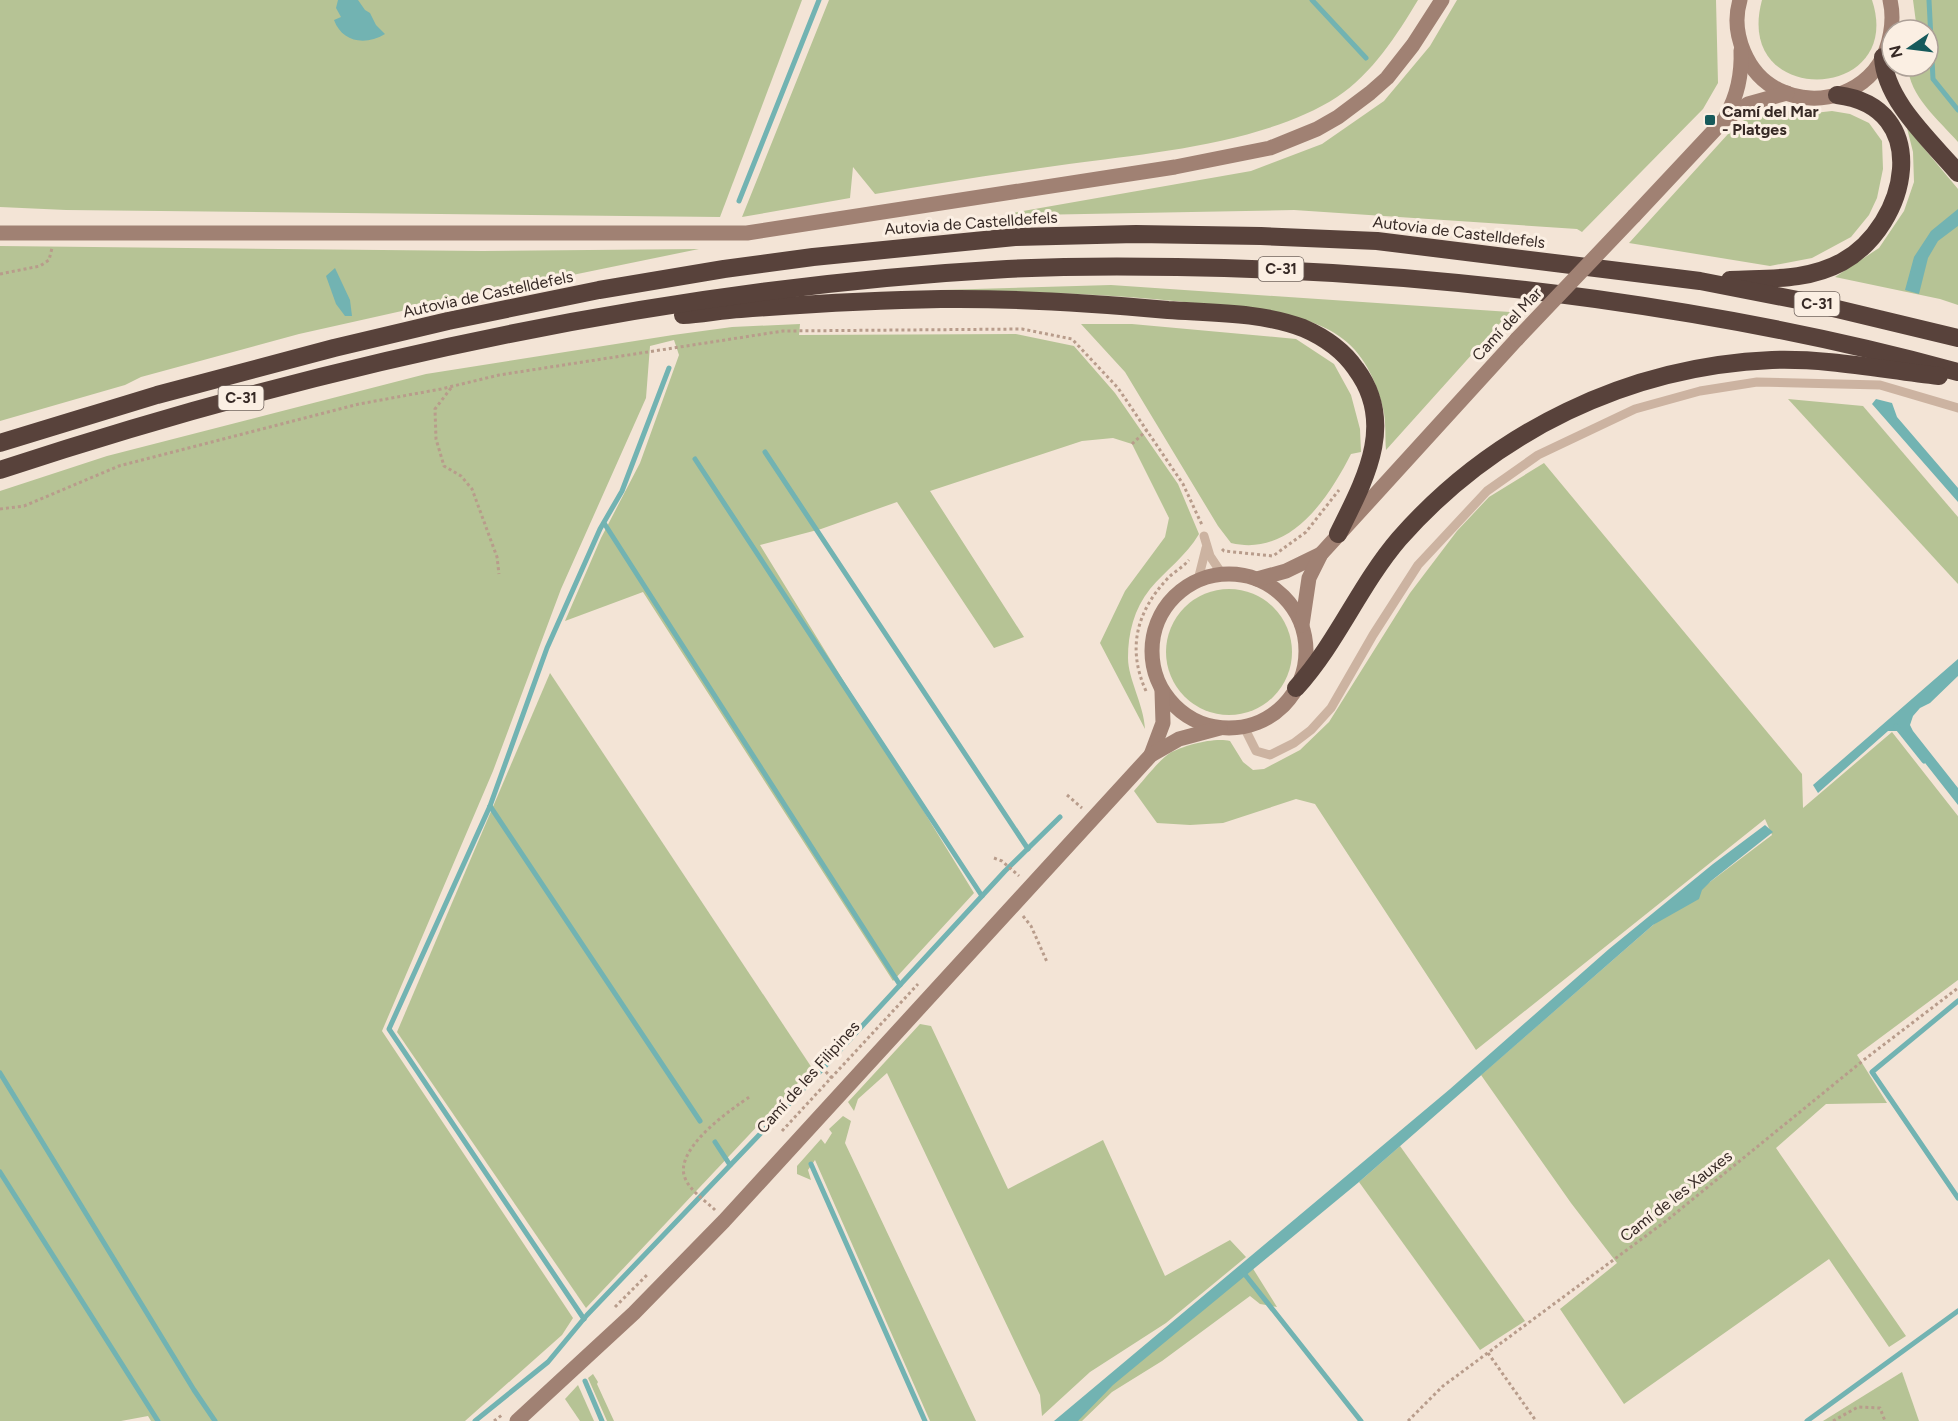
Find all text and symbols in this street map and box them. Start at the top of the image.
north arrow [1880,18,1940,78]
text: N [1885,43,1907,60]
place label: Camí del Mar - Platges [1722,102,1819,139]
marker: Camí del Mar - Platges [1703,113,1717,127]
street label: Autovia de Castelldefels [884,207,1058,239]
street label: Autovia de Castelldefels [1372,212,1546,252]
road number: C-31 [1258,257,1304,281]
street label: Autovia de Castelldefels [401,267,575,321]
street label: Camí del Mar [1468,283,1546,365]
road number: C-31 [1794,292,1840,316]
road number: C-31 [218,386,264,410]
street label: Camí de les Filipines [753,1017,863,1137]
street label: Camí de les Xauxes [1616,1146,1736,1246]

